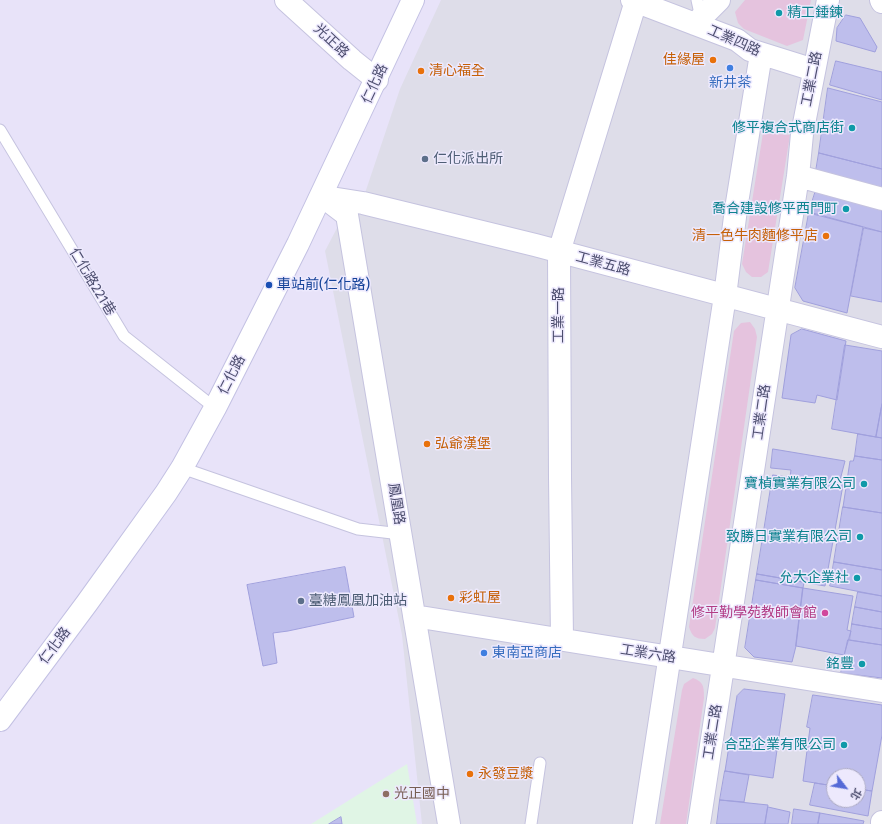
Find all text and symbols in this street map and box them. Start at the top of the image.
place label: 精工錘鍊 [787,5,843,21]
marker: 精工錘鍊 [774,8,784,18]
street label: 光正路 [310,21,352,61]
street label: 工業四路 [705,22,763,60]
street label: 工業二路 [798,50,826,108]
place label: 佳緣屋 [663,52,705,68]
marker: 佳緣屋 [708,55,718,65]
street label: 仁化路 [359,61,391,107]
place label: 清心福全 [429,63,485,79]
marker: 新井茶 [725,63,735,73]
marker: 清心福全 [416,66,426,76]
place label: 新井茶 [709,75,751,91]
place label: 修平複合式商店街 [732,120,844,136]
marker: 修平複合式商店街 [847,123,857,133]
place label: 仁化派出所 [433,151,503,167]
marker: 仁化派出所 [420,154,430,164]
place label: 喬合建設修平西門町 [712,201,838,217]
marker: 喬合建設修平西門町 [841,204,851,214]
place label: 清一色牛肉麵修平店 [692,228,818,244]
marker: 清一色牛肉麵修平店 [821,231,831,241]
street label: 仁化路221巷 [65,245,119,319]
street label: 工業五路 [574,249,632,279]
place label: 車站前(仁化路) [277,277,370,293]
marker: 車站前(仁化路) [264,280,274,290]
street label: 工業一路 [551,287,567,343]
street label: 仁化路 [215,352,249,398]
street label: 工業二路 [750,383,774,441]
place label: 弘爺漢堡 [435,436,491,452]
marker: 弘爺漢堡 [422,439,432,449]
place label: 寶楨實業有限公司 [744,476,856,492]
marker: 寶楨實業有限公司 [859,479,869,489]
street label: 鳳凰路 [384,482,408,526]
place label: 致勝日實業有限公司 [726,529,852,545]
marker: 致勝日實業有限公司 [855,532,865,542]
place label: 允大企業社 [779,570,849,586]
marker: 允大企業社 [852,573,862,583]
place label: 彩虹屋 [459,590,501,606]
place label: 臺糖鳳凰加油站 [309,593,407,609]
marker: 彩虹屋 [446,593,456,603]
marker: 臺糖鳳凰加油站 [296,596,306,606]
place label: 修平勤學苑教師會館 [691,605,817,621]
marker: 修平勤學苑教師會館 [820,608,830,618]
street label: 仁化路 [36,624,74,668]
street label: 工業六路 [619,641,677,667]
place label: 東南亞商店 [492,645,562,661]
marker: 東南亞商店 [479,648,489,658]
place label: 銘豐 [826,656,854,672]
marker: 銘豐 [857,659,867,669]
street label: 工業二路 [700,703,726,761]
place label: 合亞企業有限公司 [724,737,836,753]
marker: 合亞企業有限公司 [839,740,849,750]
place label: 永發豆漿 [478,766,534,782]
north arrow [826,768,866,808]
marker: 永發豆漿 [465,769,475,779]
place label: 光正國中 [394,786,450,802]
text: 北 [847,786,864,802]
marker: 光正國中 [381,789,391,799]

